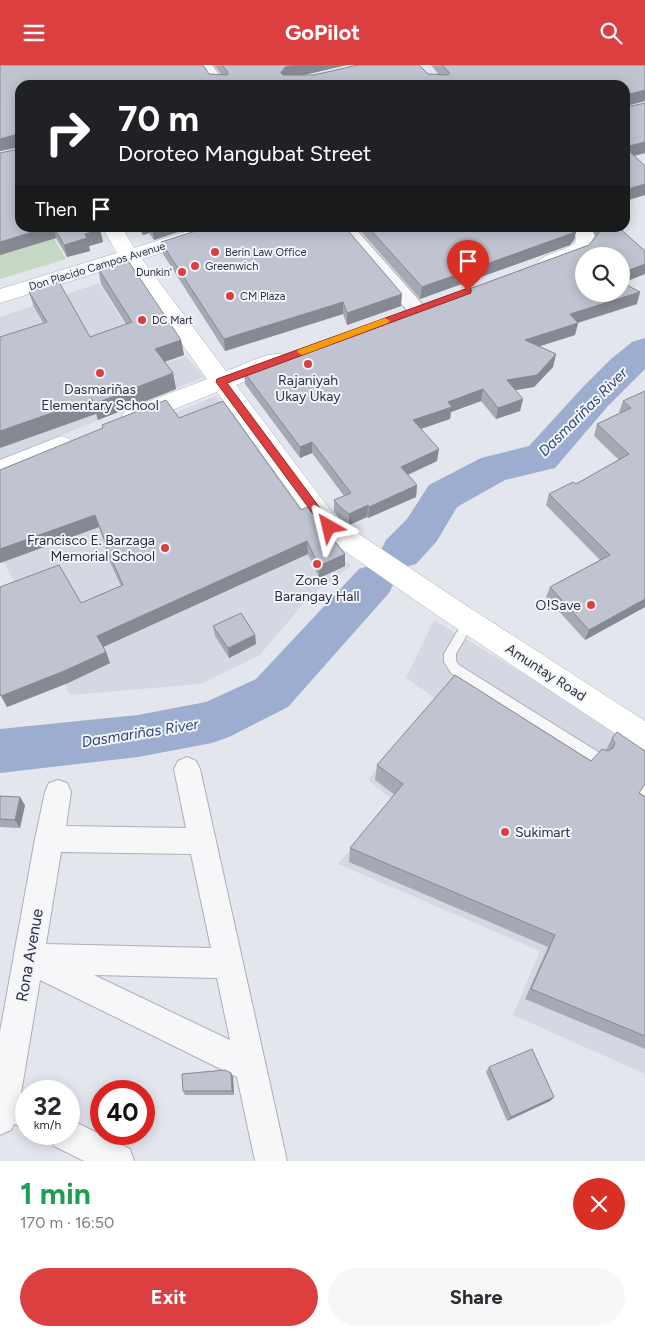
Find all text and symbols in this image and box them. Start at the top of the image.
icon: menu [20,19,48,47]
text: GoPilot [285,19,360,46]
icon: search [597,19,625,47]
text: 70 m [118,98,199,140]
icon: right [35,100,100,165]
text: Doroteo Mangubat Street [118,140,371,167]
icon: arrive [87,195,115,223]
text: Then [35,198,77,221]
street label: Don Placido Campos Avenue [27,239,167,293]
pin [447,240,489,291]
marker: Berin Law Office [209,246,221,258]
place label: Berin Law Office [225,246,307,259]
icon: arrive [454,247,482,275]
map controls [575,247,630,302]
button: search [575,247,630,302]
marker: Greenwich [189,260,201,272]
place label: Greenwich [205,260,258,273]
place label: Dunkin' [136,266,172,279]
marker: Dunkin' [176,266,188,278]
marker: CM Plaza [224,290,236,302]
place label: CM Plaza [240,290,285,303]
marker: DC Mart [136,314,148,326]
place label: DC Mart [152,314,193,327]
marker: Rajaniyah Ukay Ukay [302,358,314,370]
water label: Dasmariñas River [535,363,632,460]
marker: Dasmariñas Elementary School [94,367,106,379]
place label: Rajaniyah Ukay Ukay [275,372,341,405]
place label: Dasmariñas Elementary School [41,381,159,414]
position arrow [302,500,354,552]
place label: Francisco E. Barzaga Memorial School [27,532,155,565]
marker: Francisco E. Barzaga Memorial School [159,542,171,554]
marker: Zone 3 Barangay Hall [311,558,323,570]
place label: Zone 3 Barangay Hall [274,572,360,605]
place label: O!Save [536,597,581,614]
marker: O!Save [585,599,597,611]
street label: Amuntay Road [502,640,589,705]
water label: Dasmariñas River [80,715,201,751]
place label: Sukimart [515,824,571,841]
marker: Sukimart [499,826,511,838]
street label: Rona Avenue [12,907,47,1003]
speed limit sign: 40 [90,1080,155,1145]
text: 32 [33,1091,62,1121]
text: km/h [34,1118,61,1132]
text: 1 min [20,1175,91,1212]
button: close [573,1178,625,1230]
text: 170 m · 16:50 [20,1213,114,1232]
button: Exit [20,1268,318,1326]
button: Share [328,1268,625,1326]

